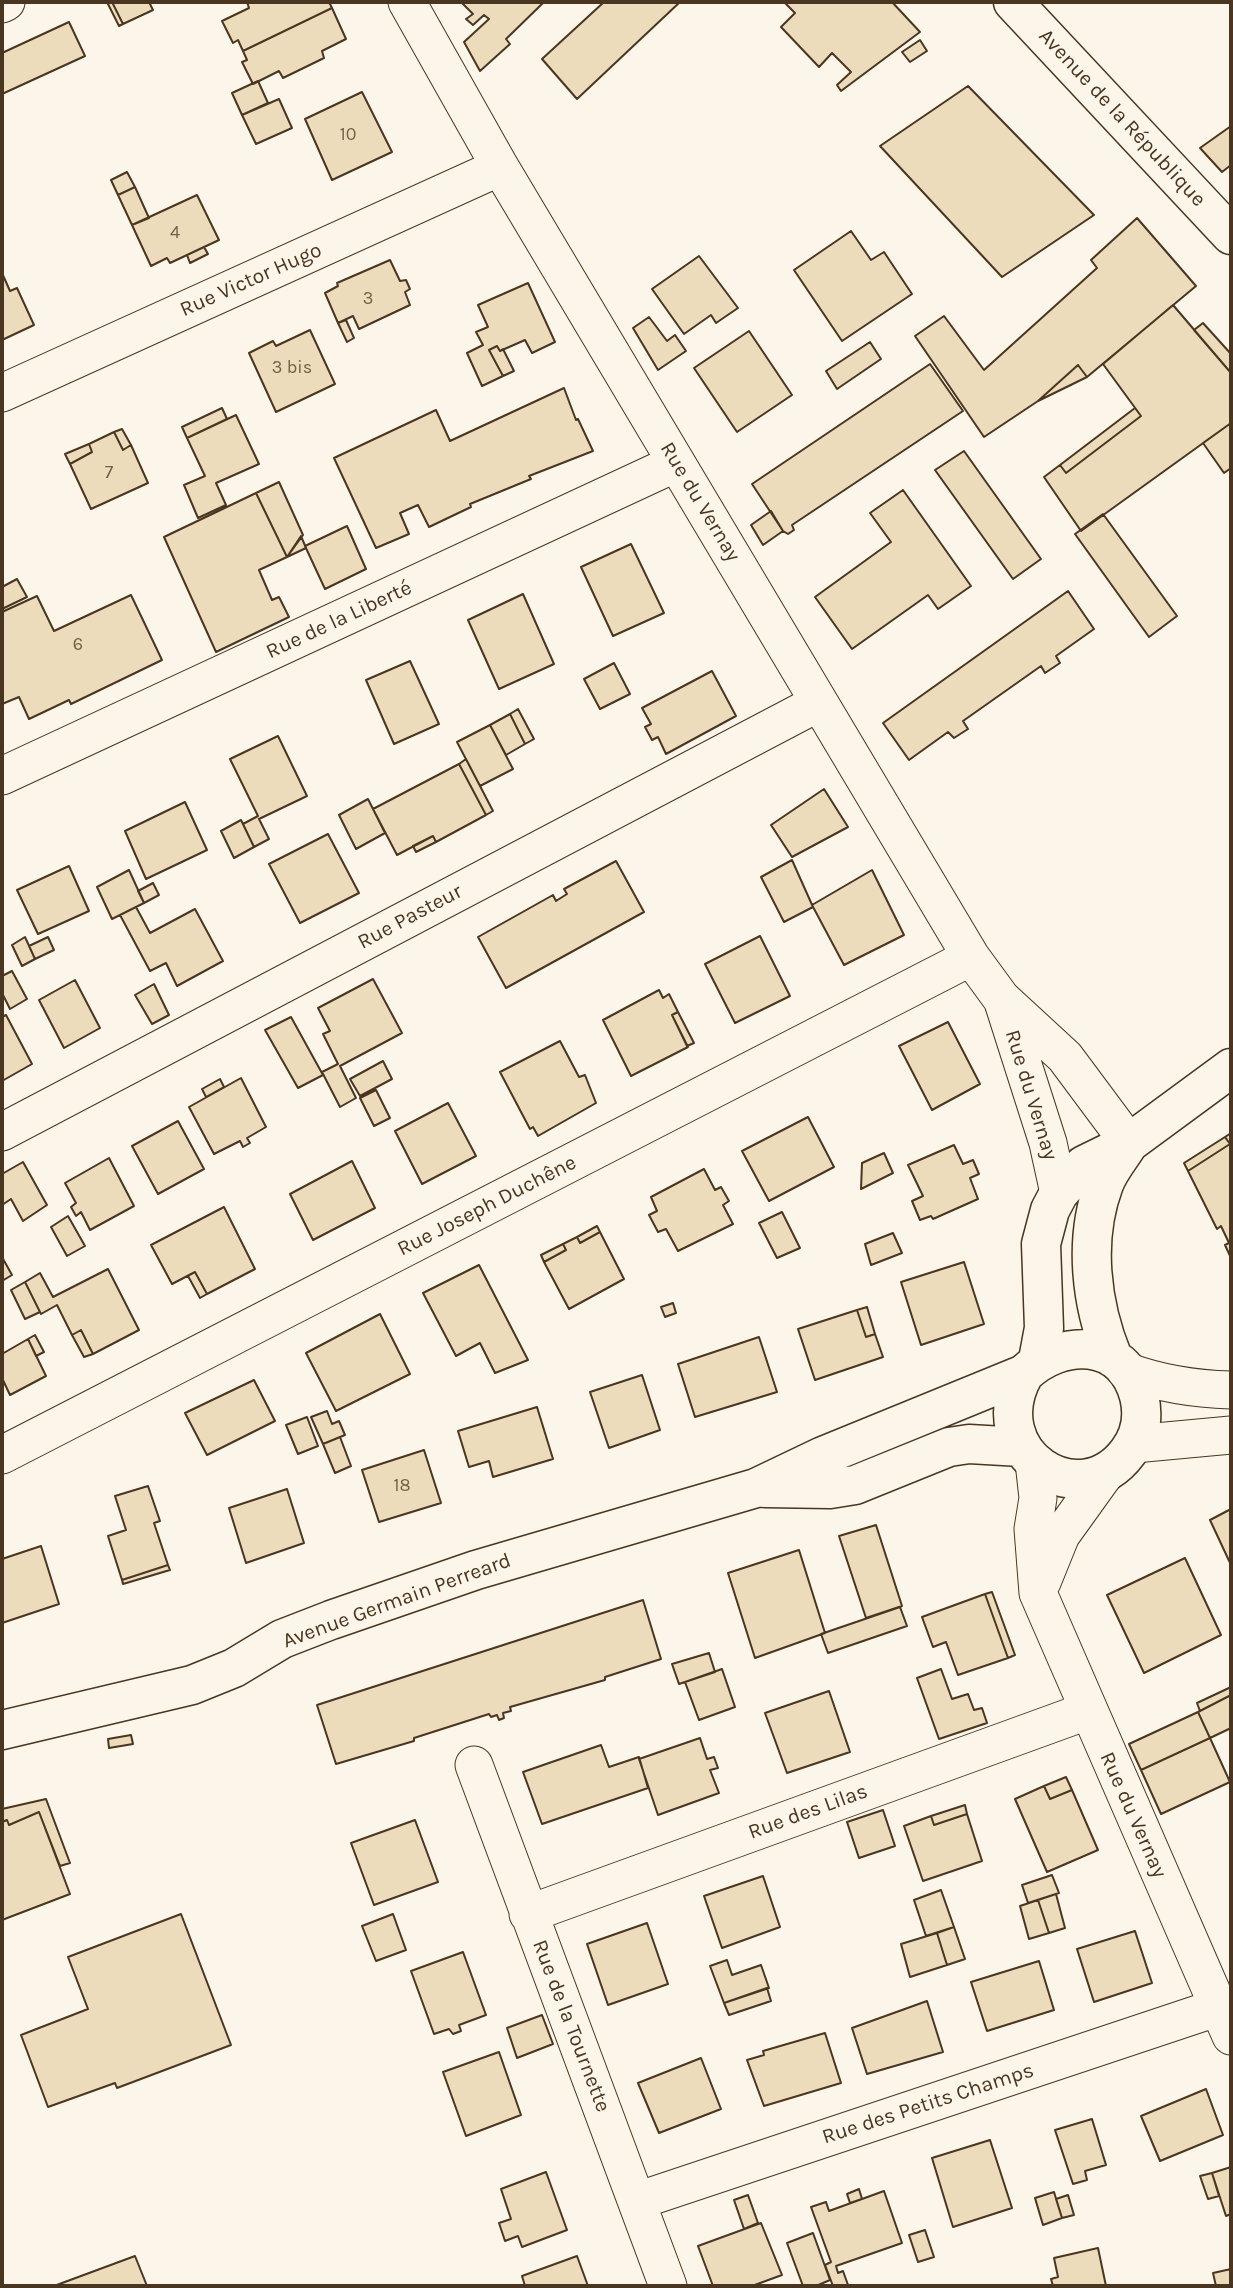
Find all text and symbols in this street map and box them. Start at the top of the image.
street label: Avenue de la République [1033,24,1211,212]
house number: 10 [340,124,356,146]
house number: 4 [170,222,180,244]
street label: Rue Victor Hugo [176,238,326,322]
house number: 3 [363,288,373,310]
house number: 3 bis [272,357,312,379]
street label: Rue du Vernay [654,438,746,566]
house number: 7 [105,462,113,484]
street label: Rue de la Liberté [262,575,416,665]
house number: 6 [73,634,83,656]
street label: Rue Pasteur [354,879,466,955]
street label: Rue du Vernay [999,1027,1063,1163]
street label: Rue Joseph Duchêne [393,1150,581,1262]
house number: 18 [393,1475,411,1497]
street label: Avenue Germain Perreard [279,1548,515,1654]
street label: Rue du Vernay [1094,1748,1172,1882]
street label: Rue des Lilas [745,1779,871,1845]
street label: Rue de la Tournette [527,1936,615,2116]
street label: Rue des Petits Champs [819,2058,1037,2150]

